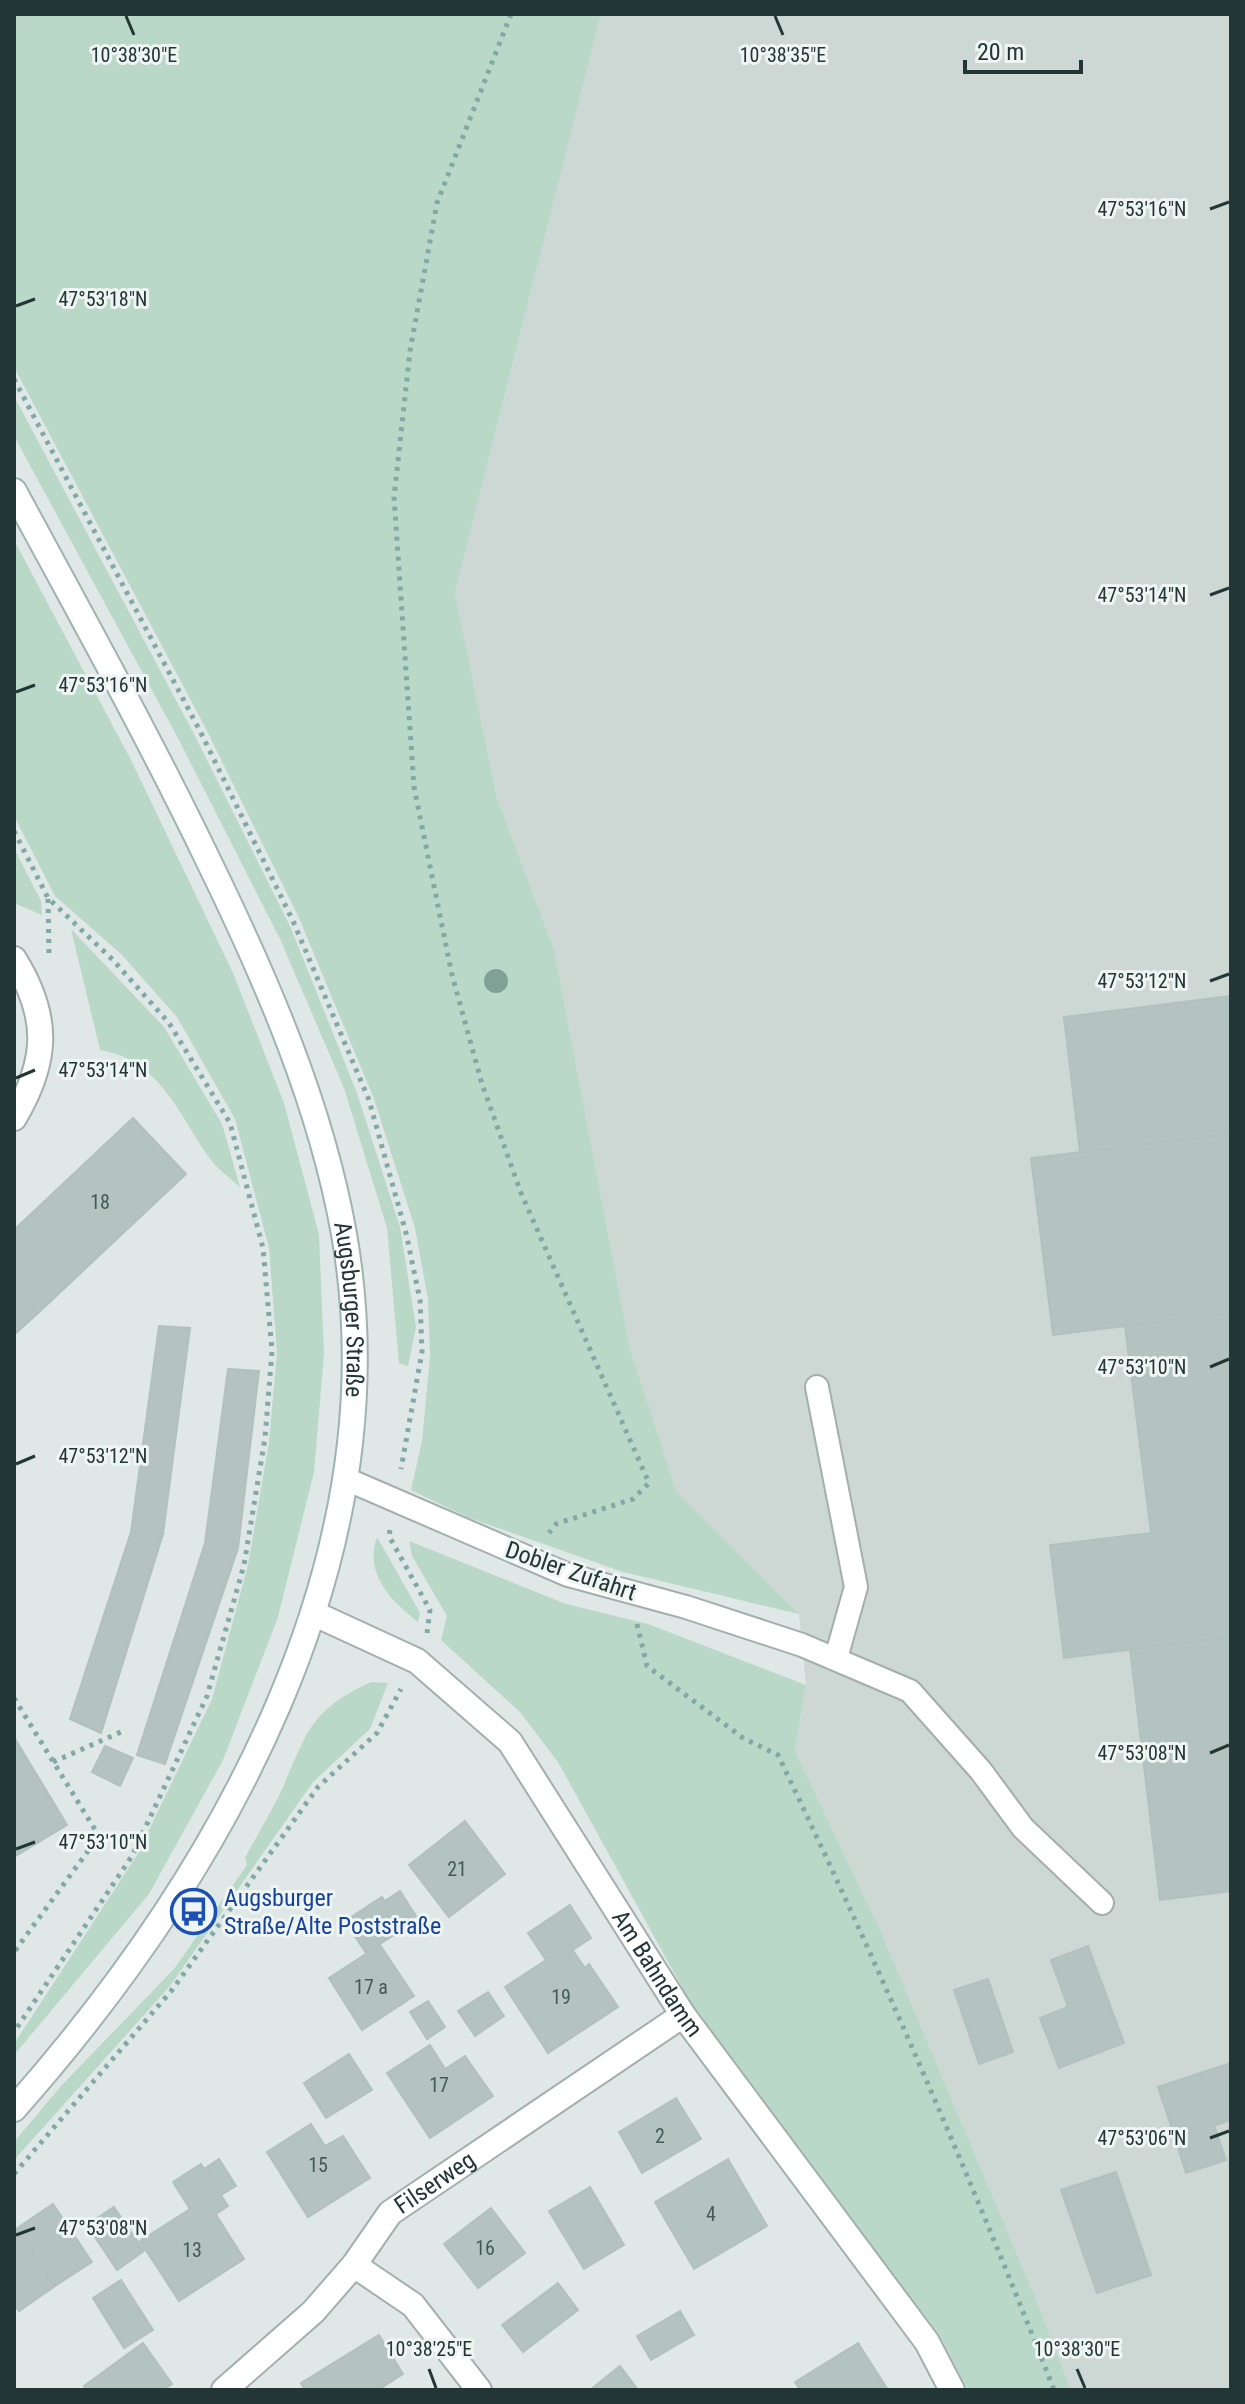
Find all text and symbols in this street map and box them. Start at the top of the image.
scale bar [965,24,1081,74]
text: 20 m [977,38,1024,66]
text: 10°38'30"E [91,43,177,67]
text: 10°38'35"E [740,43,826,67]
text: 47°53'16"N [1097,197,1187,221]
text: 47°53'18"N [58,287,148,311]
text: 47°53'14"N [1097,583,1187,607]
text: 47°53'16"N [58,673,148,697]
text: 47°53'12"N [1097,969,1187,993]
text: 47°53'14"N [58,1058,148,1082]
house number: 18 [90,1190,110,1214]
street label: Augsburger Straße [328,1219,369,1398]
text: 47°53'10"N [1097,1355,1187,1379]
text: 47°53'12"N [58,1444,148,1468]
street label: Dobler Zufahrt [502,1535,640,1607]
text: 47°53'08"N [1097,1741,1187,1765]
text: 47°53'10"N [58,1830,148,1854]
house number: 21 [447,1857,467,1881]
place label: Augsburger Straße/Alte Poststraße [224,1884,441,1940]
bus stop icon: Augsburger Straße/Alte Poststraße [169,1888,217,1936]
street label: Am Bahndamm [606,1905,708,2042]
house number: 17 a [354,1975,388,1999]
house number: 19 [551,1985,571,2009]
house number: 17 [429,2073,449,2097]
house number: 2 [655,2124,665,2148]
text: 47°53'06"N [1097,2126,1187,2150]
street label: Filserweg [389,2146,480,2220]
house number: 15 [308,2153,328,2177]
house number: 4 [706,2202,716,2226]
text: 47°53'08"N [58,2216,148,2240]
house number: 16 [475,2236,495,2260]
house number: 13 [182,2238,202,2262]
text: 10°38'25"E [386,2337,472,2361]
text: 10°38'30"E [1034,2337,1120,2361]

